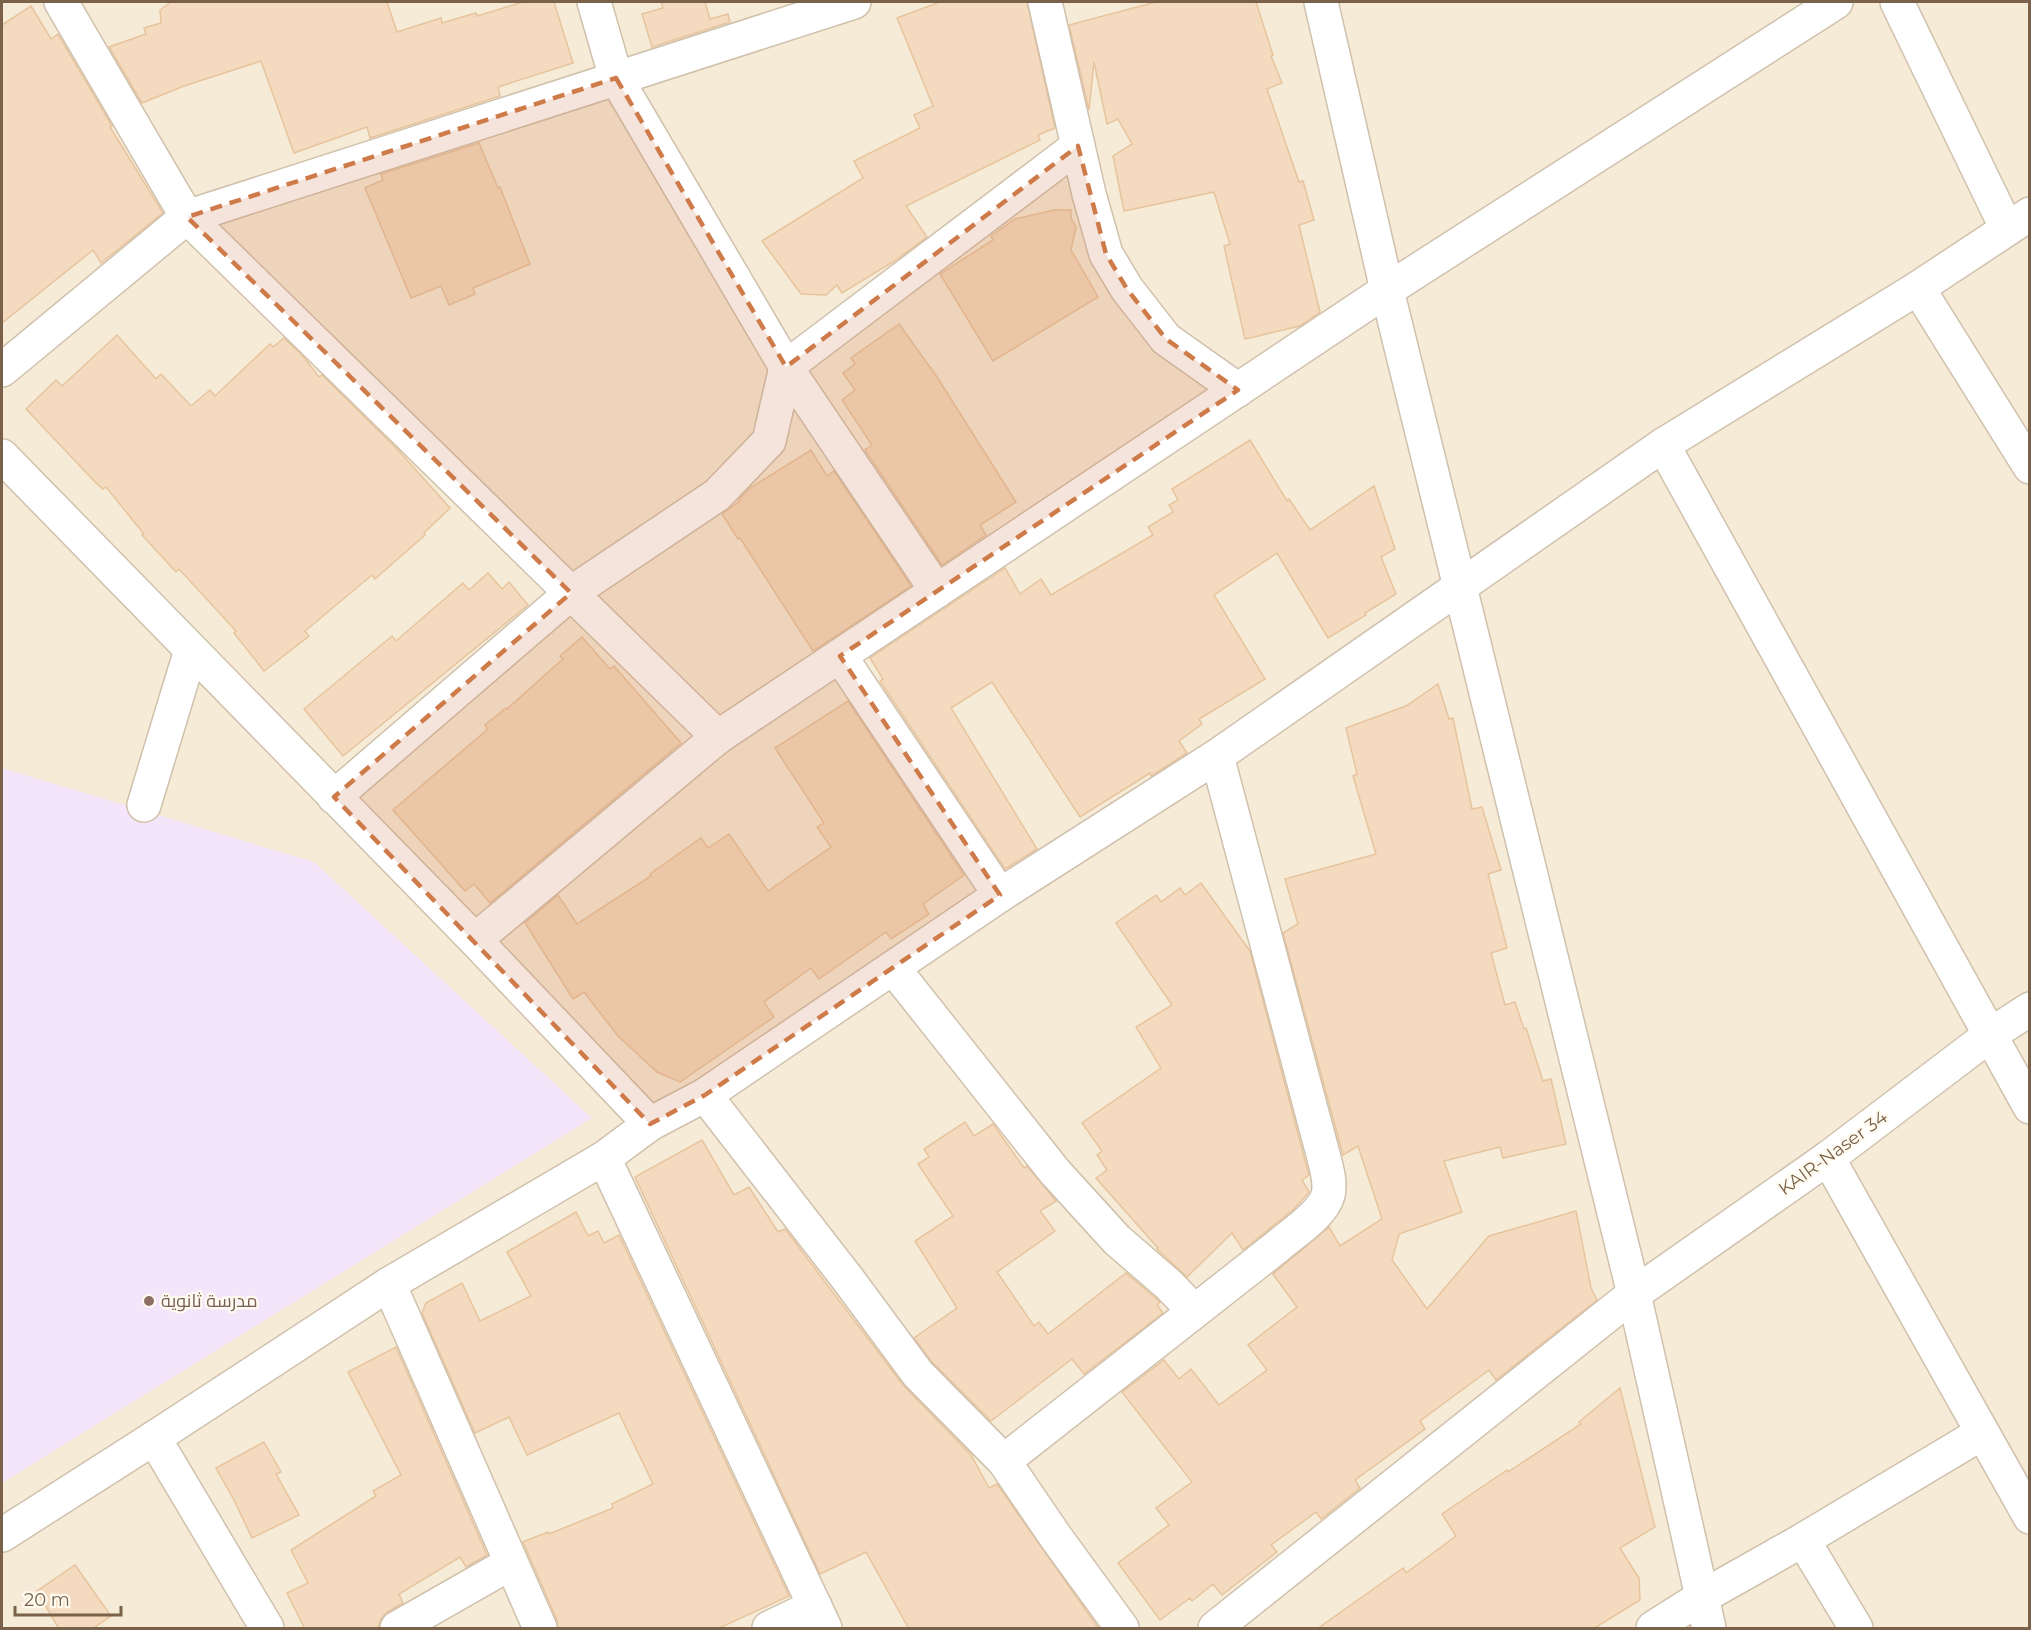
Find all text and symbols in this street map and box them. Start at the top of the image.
street label: KAIR-Naser 34 [1774,1106,1892,1200]
place label: مدرسة ثانوية [161,1290,257,1312]
marker: مدرسة ثانوية [142,1294,156,1308]
scale bar [15,1579,122,1617]
text: 20 m [24,1589,70,1611]

